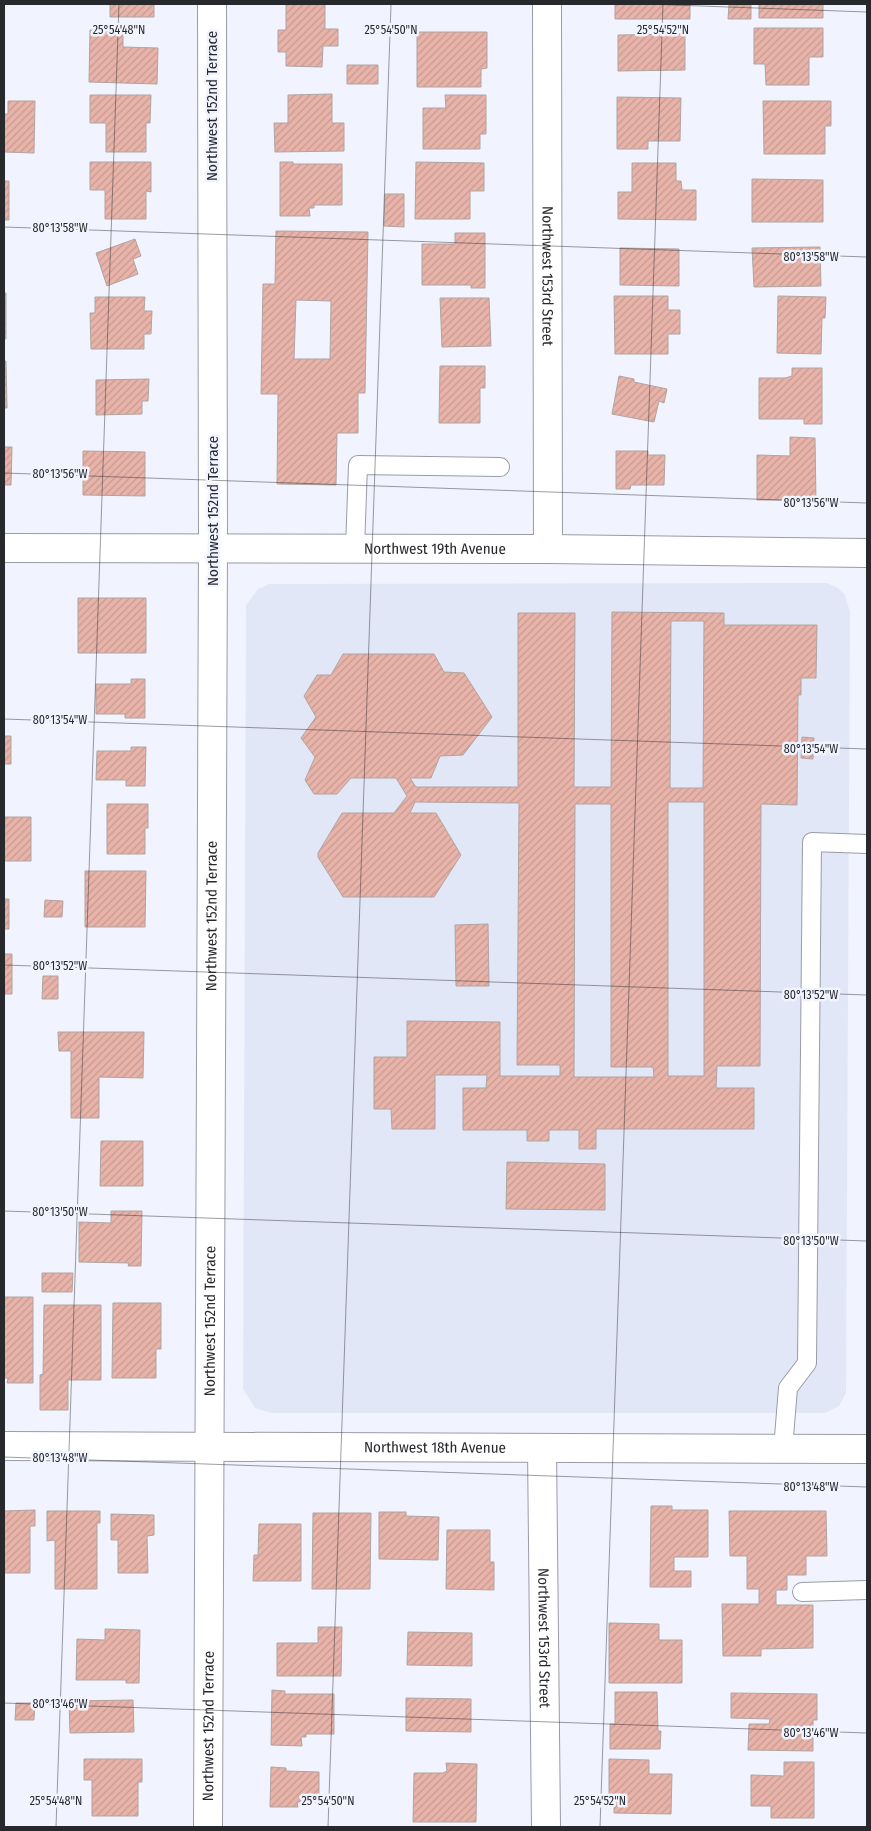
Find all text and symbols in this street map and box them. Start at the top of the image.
text: 25°54'48"N [93,23,145,37]
text: 25°54'50"N [365,23,417,37]
text: 25°54'52"N [637,23,689,37]
street label: Northwest 152nd Terrace [203,31,221,181]
street label: Northwest 153rd Street [538,206,557,346]
text: 80°13'58"W [32,221,88,235]
text: 80°13'58"W [783,250,839,264]
street label: Northwest 152nd Terrace [204,436,222,586]
text: 80°13'56"W [32,467,88,481]
text: 80°13'56"W [783,496,839,510]
street label: Northwest 19th Avenue [364,540,506,558]
text: 80°13'54"W [33,713,87,727]
text: 80°13'54"W [784,742,838,756]
street label: Northwest 152nd Terrace [202,841,221,991]
text: 80°13'52"W [33,959,87,973]
text: 80°13'52"W [784,988,838,1002]
text: 80°13'50"W [32,1205,88,1219]
text: 80°13'50"W [783,1234,839,1248]
street label: Northwest 152nd Terrace [201,1246,219,1396]
street label: Northwest 18th Avenue [364,1438,506,1457]
text: 80°13'48"W [32,1451,88,1465]
text: 80°13'48"W [783,1480,839,1494]
street label: Northwest 153rd Street [534,1568,554,1708]
street label: Northwest 152nd Terrace [199,1651,218,1801]
text: 80°13'46"W [33,1697,87,1711]
text: 80°13'46"W [784,1726,838,1740]
text: 25°54'48"N [30,1794,82,1808]
text: 25°54'50"N [302,1794,354,1808]
text: 25°54'52"N [574,1794,626,1808]

